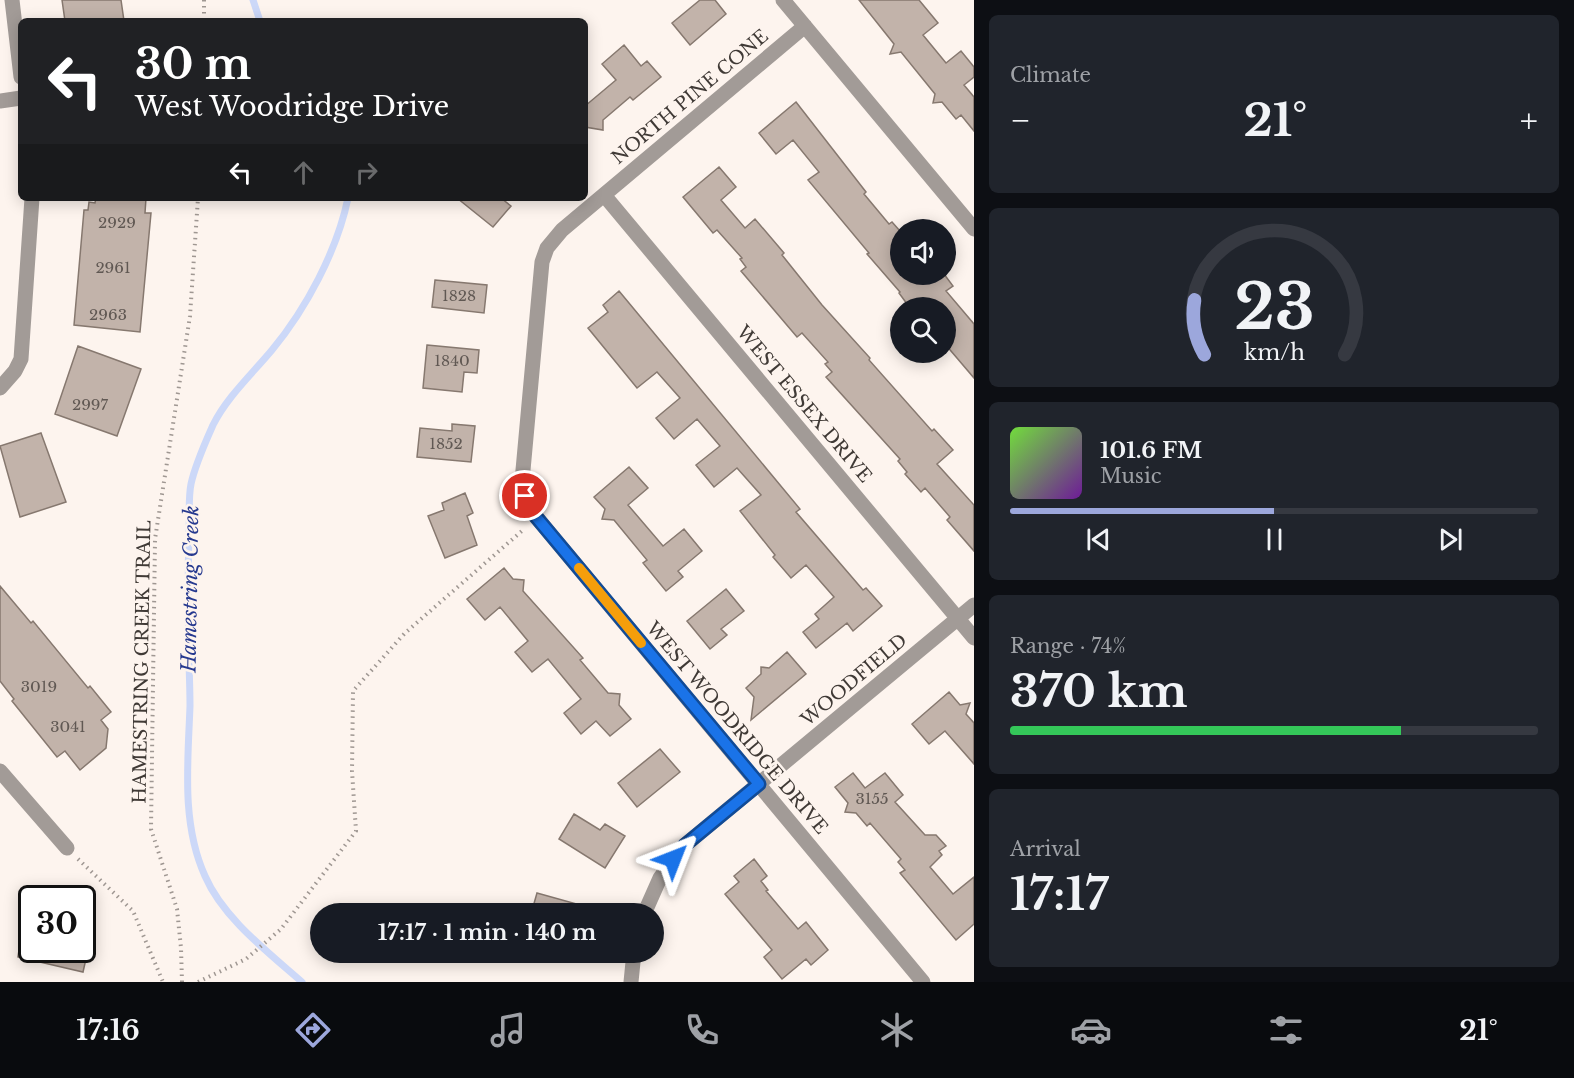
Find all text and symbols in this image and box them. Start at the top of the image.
street label: NORTH PINE CONE [607,25,773,169]
text: 30 m [135,38,251,90]
icon: left [36,42,114,120]
text: Climate [1010,63,1091,87]
text: West Woodridge Drive [135,90,449,123]
text: 21° [1243,92,1307,148]
text: − [1010,100,1031,141]
text: + [1520,100,1538,141]
icon: left [224,156,257,189]
icon: ahead [287,156,320,189]
icon: right [350,156,383,189]
house number: 2929 [98,213,136,232]
map controls [890,219,956,363]
button: sound [890,219,956,285]
house number: 2961 [95,258,131,277]
text: 23 [1234,268,1314,346]
house number: 1828 [442,286,476,305]
button: search [890,297,956,363]
house number: 2963 [89,305,127,324]
street label: WEST ESSEX DRIVE [731,320,876,487]
text: km/h [1244,339,1305,366]
house number: 1840 [434,351,470,370]
house number: 2997 [72,395,108,414]
house number: 1852 [429,434,463,453]
text: 101.6 FM [1100,437,1202,464]
text: Music [1100,464,1161,488]
pin [499,470,550,521]
icon: arrive [508,479,541,512]
water label: Hamestring Creek [177,505,203,674]
street label: HAMESTRING CREEK TRAIL [129,520,155,804]
icon: previous [1082,523,1115,556]
icon: pause [1258,523,1291,556]
icon: next [1434,523,1467,556]
street label: WEST WOODRIDGE DRIVE [641,617,832,839]
street label: WOODFIELD [796,629,912,731]
text: Range · 74% [1010,634,1126,658]
text: 370 km [1010,663,1187,719]
house number: 3019 [21,677,57,696]
house number: 3041 [50,717,86,736]
house number: 3155 [856,789,888,808]
position arrow [641,827,705,891]
text: Arrival [1010,837,1081,861]
text: 17:17 [1010,866,1108,922]
speed limit sign: 30 [18,885,96,963]
text: 17:17 · 1 min · 140 m [378,919,596,946]
icon: directions [292,1009,334,1051]
icon: music [487,1009,529,1051]
icon: phone [681,1009,723,1051]
icon: climate [876,1009,918,1051]
icon: car [1070,1009,1112,1051]
icon: filters [1265,1009,1307,1051]
text: 17:16 [76,1014,140,1047]
text: 21° [1459,1014,1498,1047]

